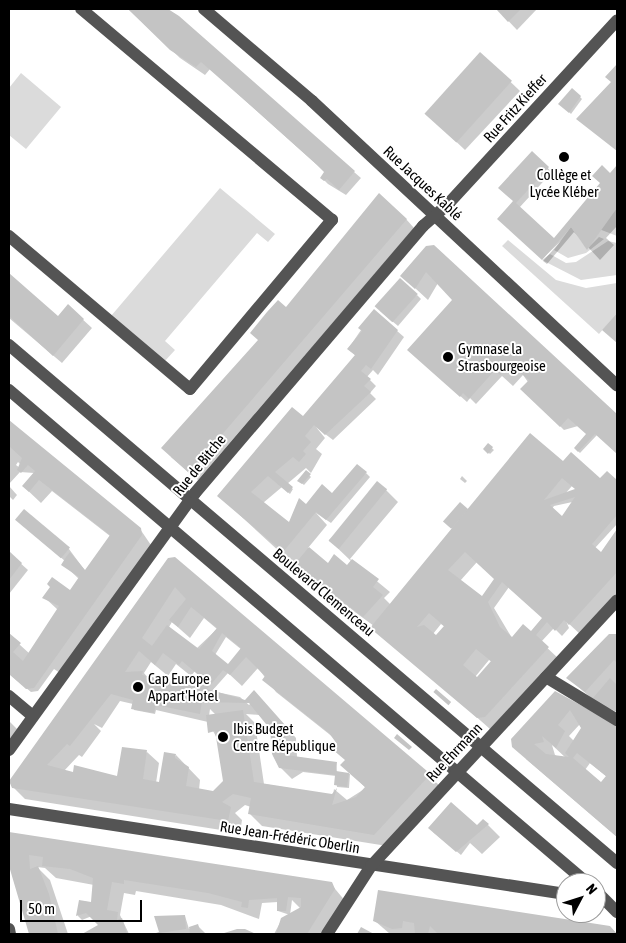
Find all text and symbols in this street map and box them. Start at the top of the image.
street label: Rue Fritz Kieffer [480,70,550,146]
street label: Rue Jacques Kablé [380,142,466,224]
marker: Collège et Lycée Kléber [558,151,570,163]
place label: Collège et Lycée Kléber [530,165,598,200]
place label: Gymnase la Strasbourgeoise [458,339,546,374]
marker: Gymnase la Strasbourgeoise [442,351,454,363]
street label: Rue de Bitche [169,431,229,499]
street label: Boulevard Clemenceau [269,544,379,640]
place label: Cap Europe Appart'Hotel [148,669,218,704]
marker: Cap Europe Appart'Hotel [132,681,144,693]
place label: Ibis Budget Centre République [233,719,336,754]
street label: Rue Ehrmann [422,719,486,785]
marker: Ibis Budget Centre République [217,731,229,743]
street label: Rue Jean-Frédéric Oberlin [219,817,361,857]
north arrow [556,873,606,923]
text: N [583,881,601,897]
scale bar [22,890,145,922]
text: 50 m [28,900,55,917]

